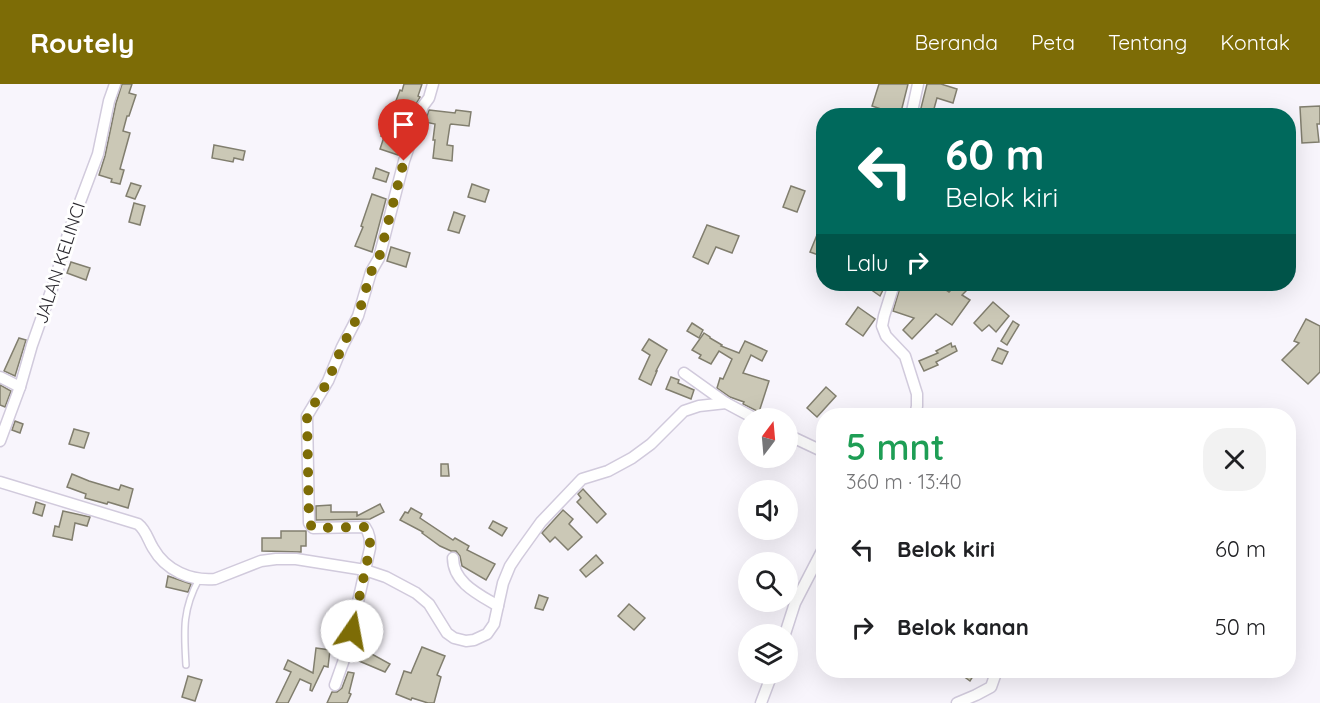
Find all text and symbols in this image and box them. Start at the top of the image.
text: Routely [30,25,134,60]
text: Beranda [914,29,998,55]
text: Peta [1031,29,1075,55]
text: Tentang [1108,29,1187,55]
text: Kontak [1220,29,1290,55]
pin [378,99,429,161]
icon: arrive [387,108,420,141]
text: 60 m [945,128,1045,181]
icon: left [846,132,924,210]
text: Belok kiri [945,180,1058,214]
street label: JALAN KELINCI [29,199,90,327]
icon: right [901,246,934,279]
text: Lalu [846,249,889,277]
north arrow [738,408,798,468]
map controls [738,408,798,684]
text: 5 mnt [846,424,945,469]
button: close [1203,428,1266,491]
text: 360 m · 13:40 [846,469,962,494]
button: sound [738,480,798,540]
icon: left [846,533,879,566]
text: Belok kiri [897,535,995,563]
text: 60 m [1215,535,1266,563]
button: search [738,552,798,612]
position arrow [320,599,384,663]
icon: right [846,611,879,644]
text: Belok kanan [897,613,1029,641]
text: 50 m [1215,613,1266,641]
button: layers [738,624,798,684]

